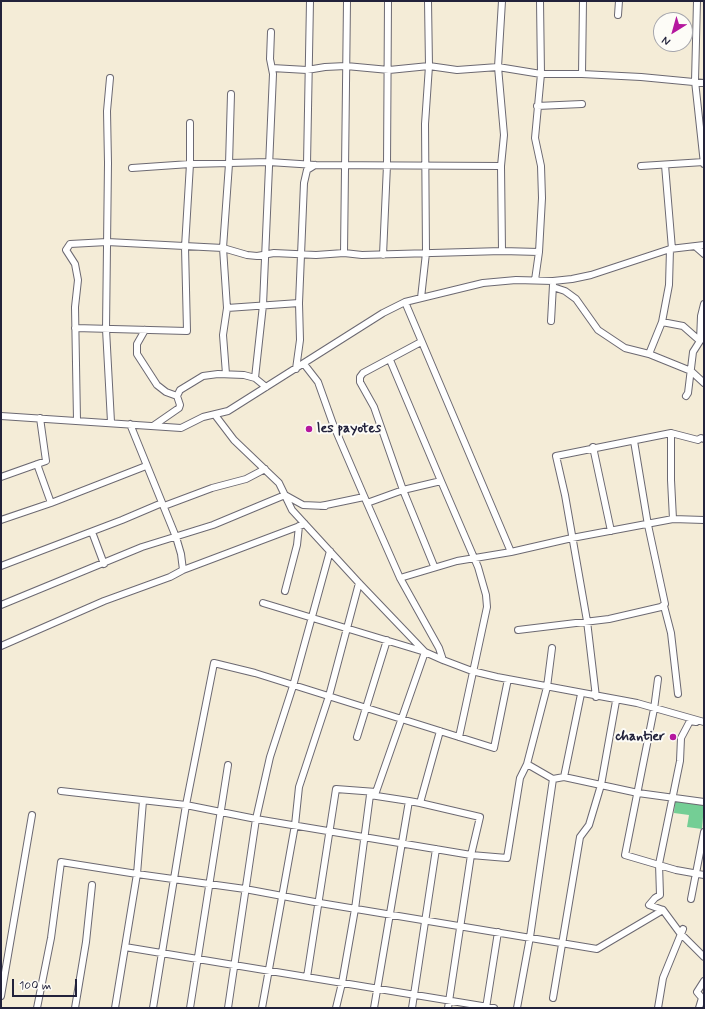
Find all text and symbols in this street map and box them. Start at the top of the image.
north arrow [653,12,693,52]
text: N [659,33,674,49]
place label: les payotes [317,421,381,437]
marker: les payotes [304,424,314,434]
place label: chantier [615,729,665,745]
marker: chantier [668,732,678,742]
scale bar [14,971,79,997]
text: 100 m [19,978,51,994]

